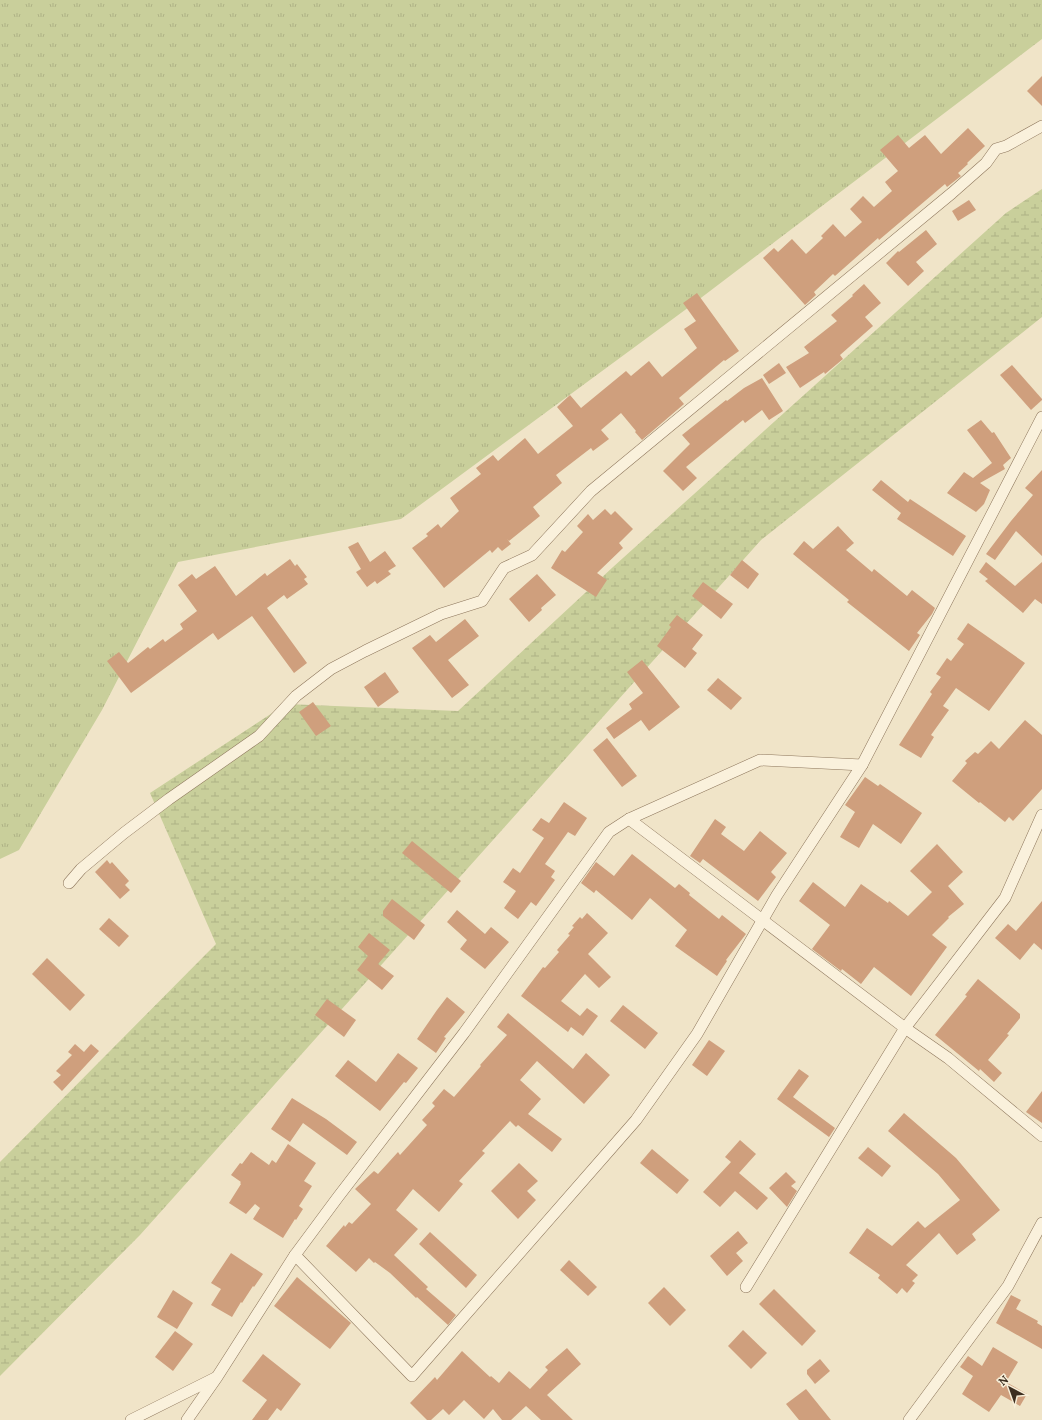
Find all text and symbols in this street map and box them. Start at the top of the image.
north arrow [990,1368,1030,1408]
text: N [996,1372,1012,1389]

